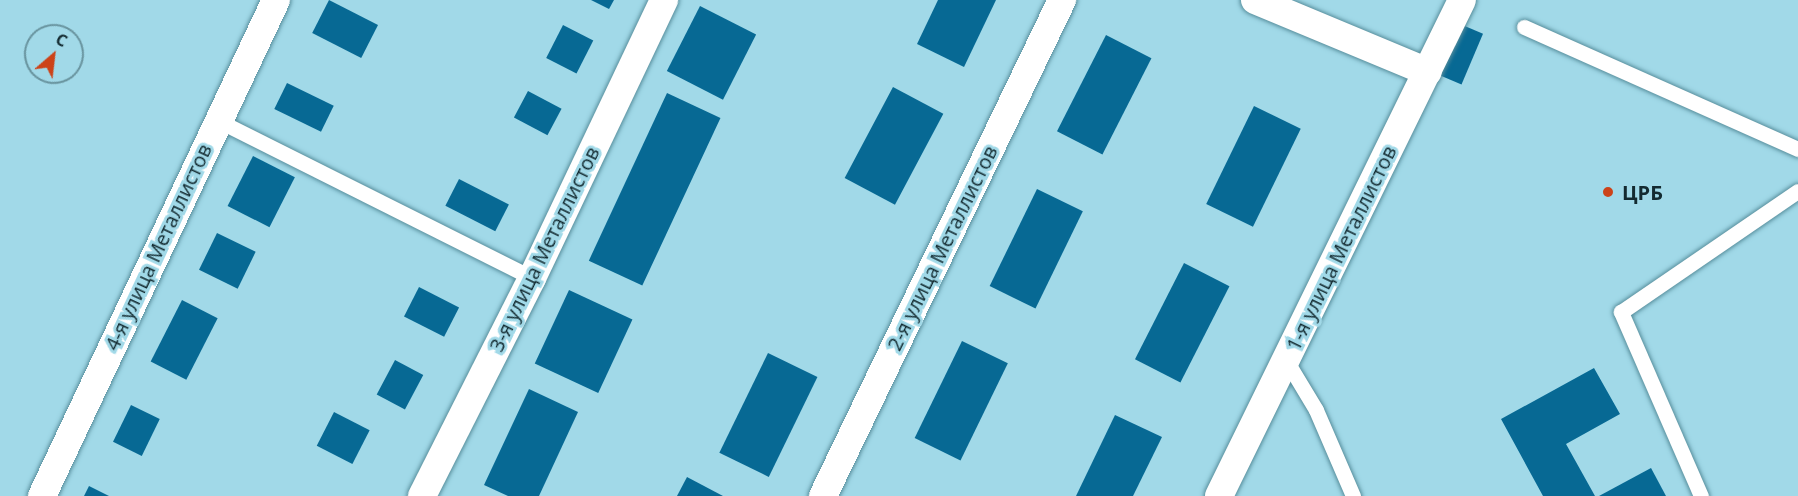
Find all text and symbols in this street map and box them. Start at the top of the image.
north arrow [24,24,84,84]
text: С [52,28,71,52]
street label: 4-я улица Металлистов [100,140,216,354]
street label: 2-я улица Металлистов [882,142,1002,354]
street label: 1-я улица Металлистов [1281,142,1401,354]
street label: 3-я улица Металлистов [484,143,604,355]
place label: ЦРБ [1622,180,1663,204]
marker: ЦРБ [1599,183,1617,201]

